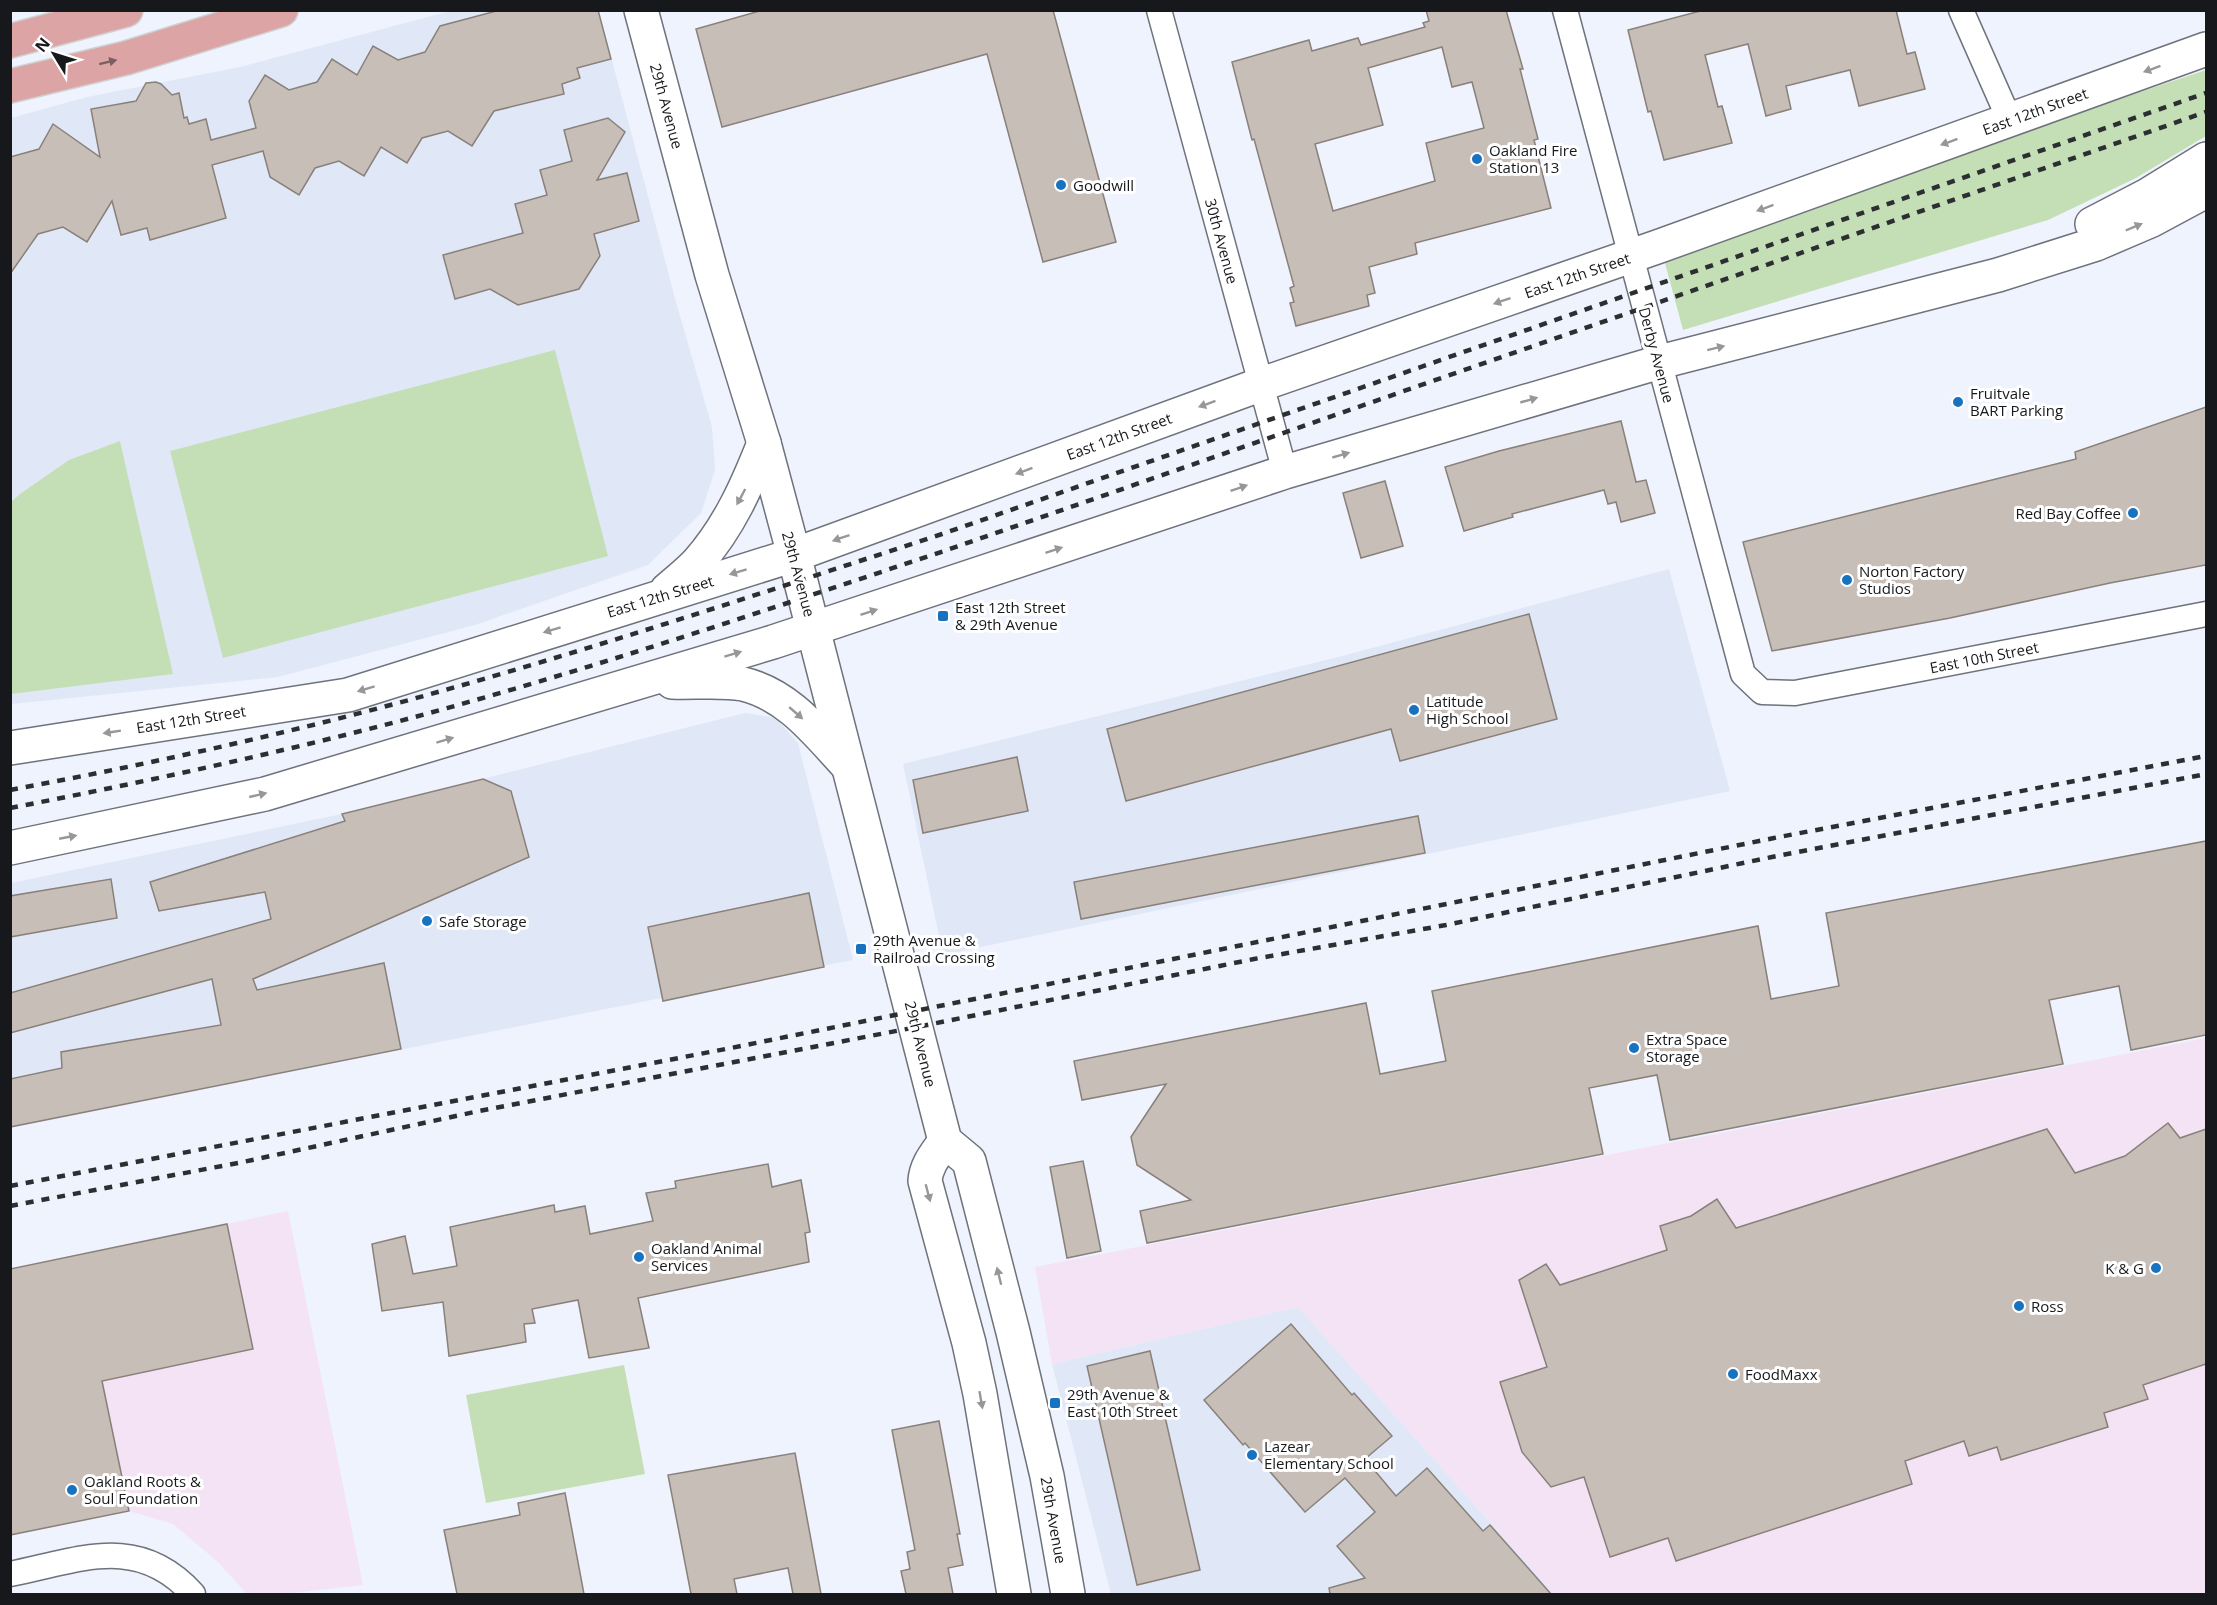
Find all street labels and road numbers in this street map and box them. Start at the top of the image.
street label: 29th Avenue [646,61,688,151]
street label: East 12th Street [1980,83,2090,139]
street label: 30th Avenue [1201,196,1243,286]
street label: East 12th Street [1521,248,1633,302]
street label: Derby Avenue [1635,305,1679,405]
street label: East 12th Street [1064,408,1174,464]
street label: 29th Avenue [778,529,820,619]
street label: East 12th Street [604,570,716,622]
street label: East 10th Street [1928,637,2040,677]
street label: East 12th Street [135,700,247,738]
street label: 29th Avenue [901,999,941,1089]
street label: 29th Avenue [1037,1475,1071,1565]

